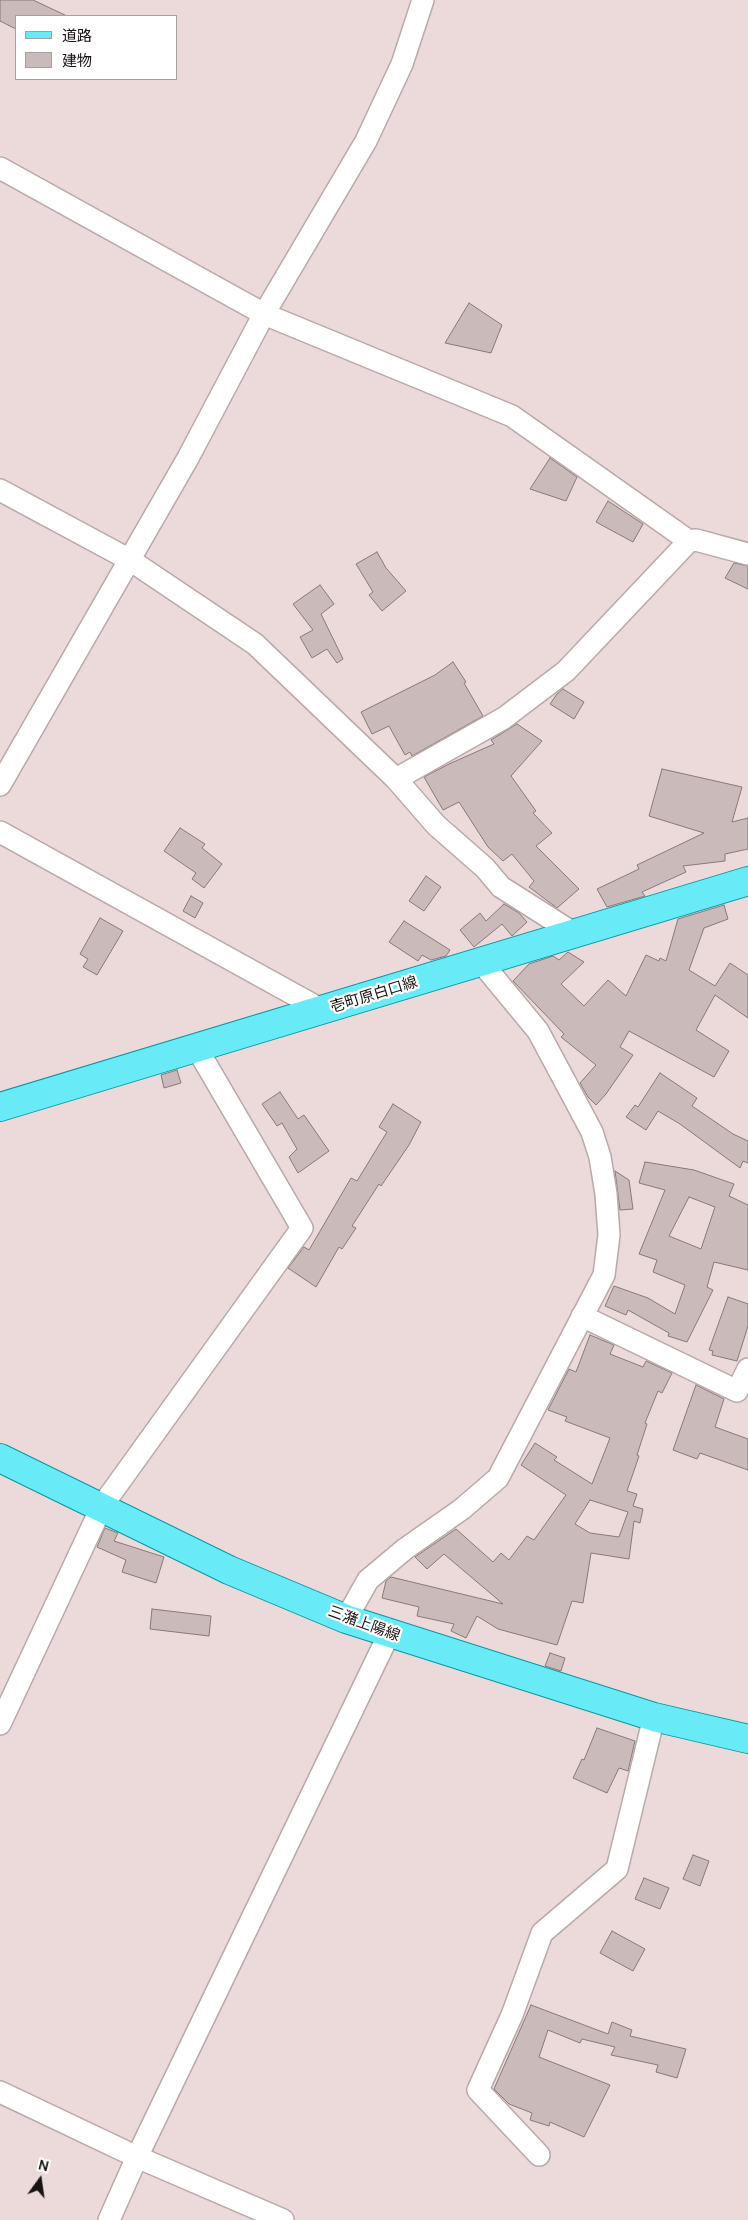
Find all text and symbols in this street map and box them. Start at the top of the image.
legend [15,15,178,80]
text: 道路 [62,25,92,46]
text: 建物 [62,50,92,71]
street label: 壱町原白口線 [328,973,420,1017]
street label: 三潴上陽線 [326,1603,402,1645]
north arrow [15,2155,65,2205]
text: N [37,2155,51,2175]

